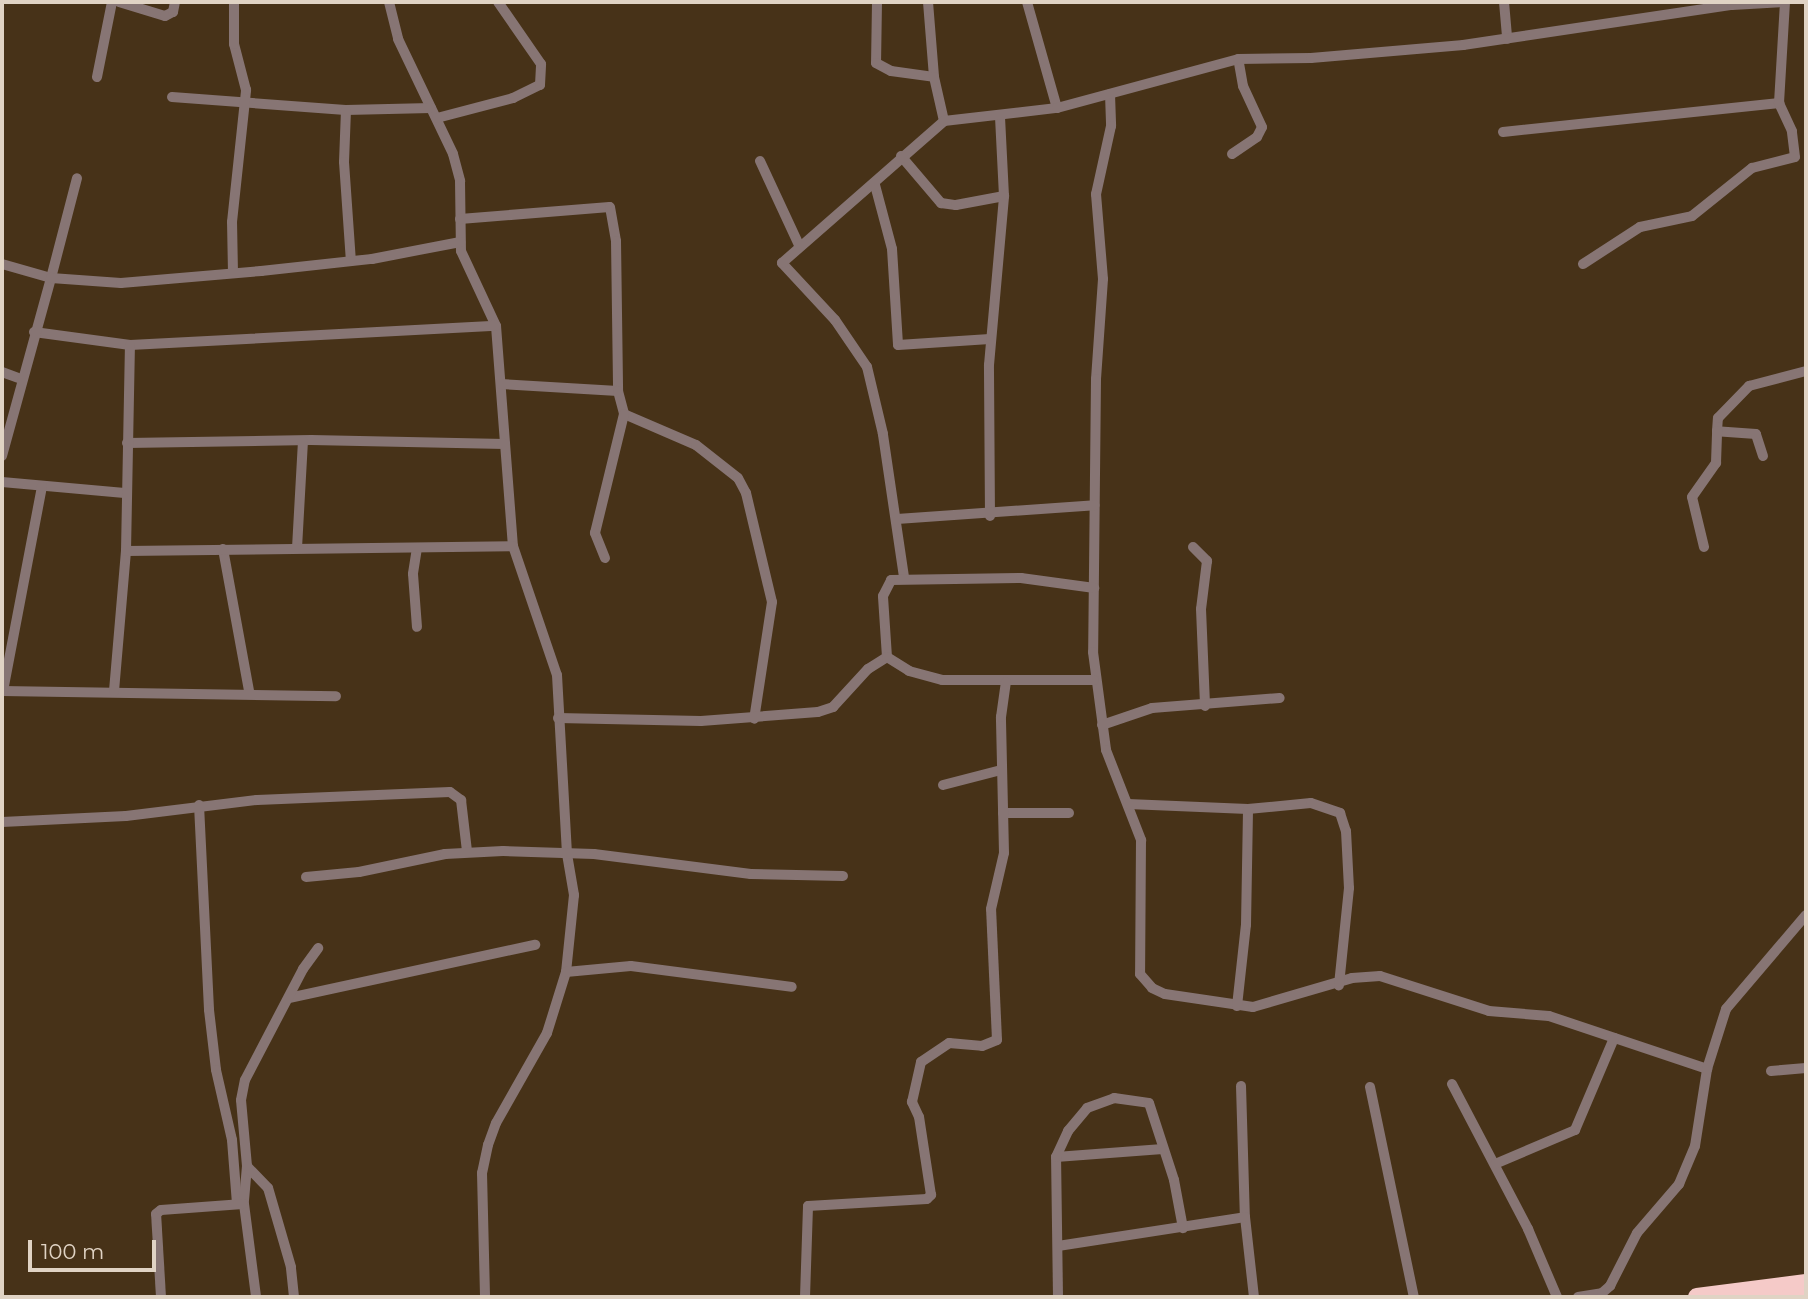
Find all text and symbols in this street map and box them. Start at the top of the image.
scale bar [32,1226,159,1270]
text: 100 m [41,1239,104,1264]

